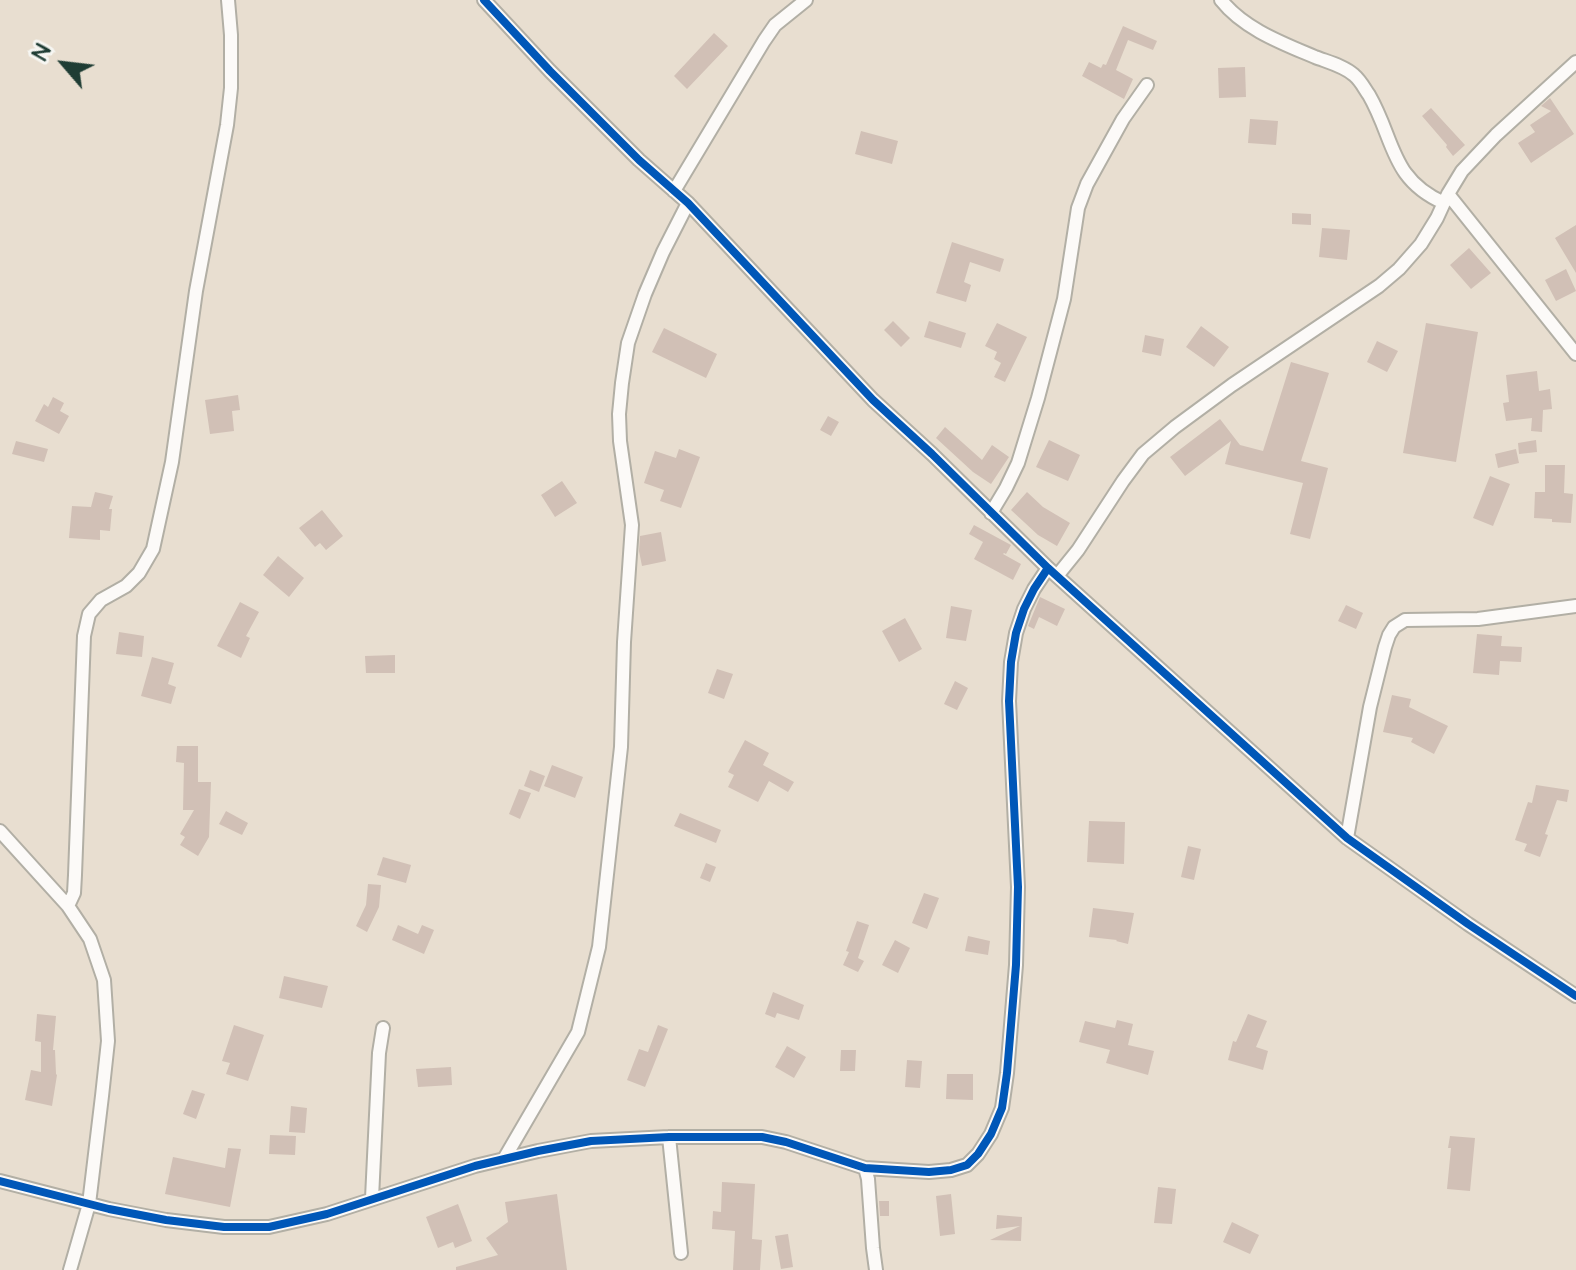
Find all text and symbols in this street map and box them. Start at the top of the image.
north arrow [24,24,104,104]
text: N [25,39,59,66]

